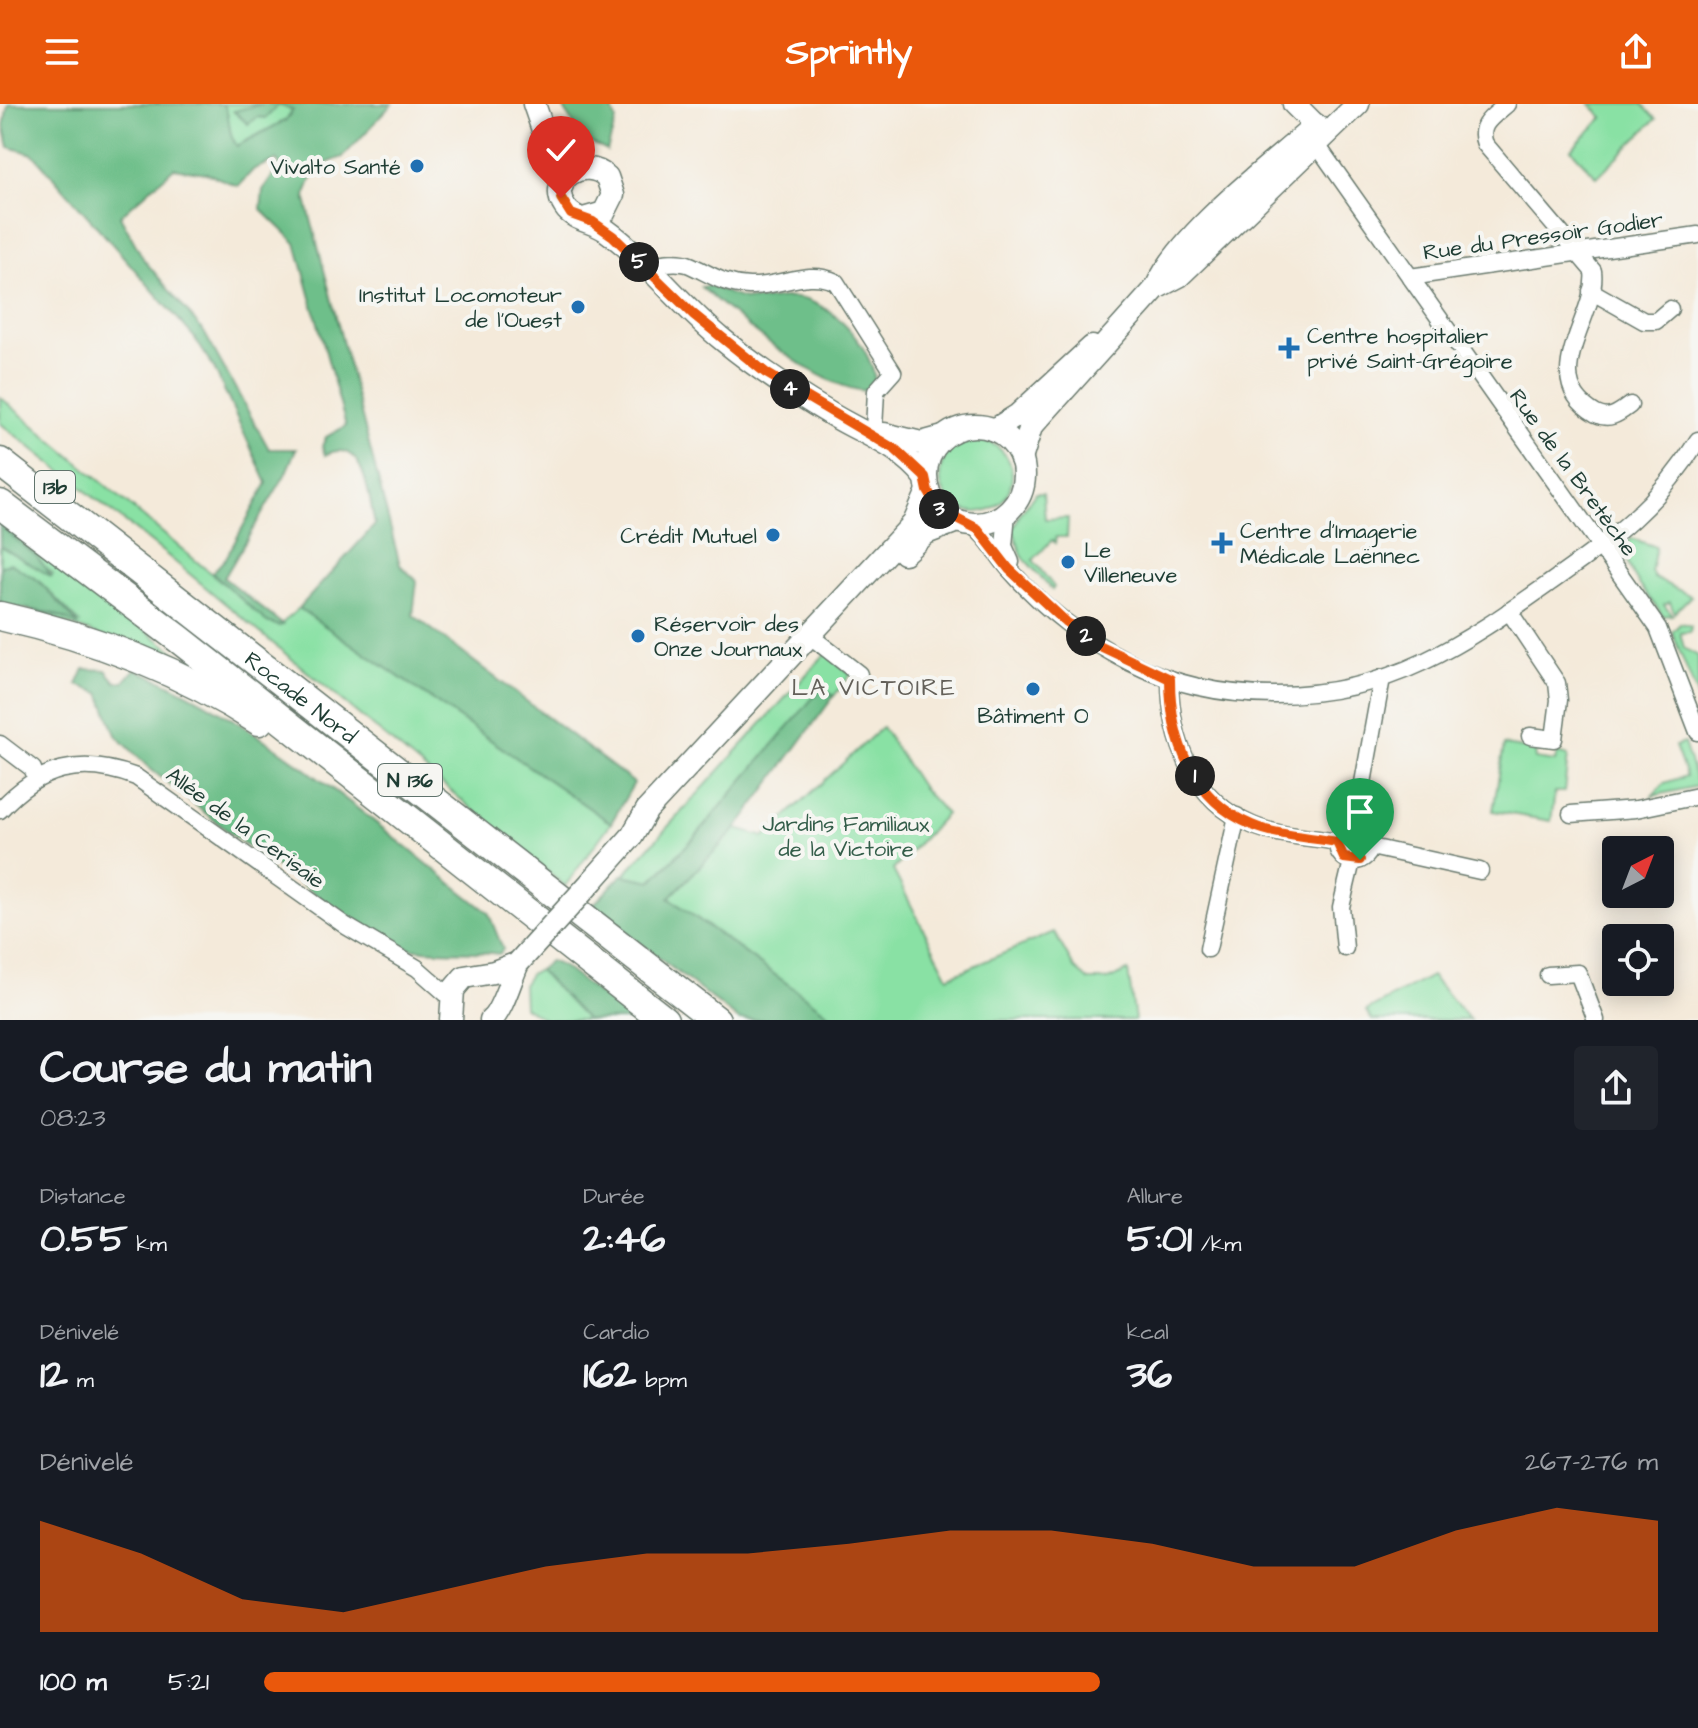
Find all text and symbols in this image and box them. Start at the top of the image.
text: Sprintly [786,27,912,78]
icon: menu [40,30,84,74]
icon: share [1614,30,1658,74]
pin [527,116,595,198]
icon: check [539,128,583,172]
place label: Vivalto Santé [271,152,401,183]
marker: Vivalto Santé [408,157,426,175]
street label: Rue du Pressoir Godier [1421,204,1665,269]
pin: 5 [619,242,659,282]
text: 5 [631,246,647,277]
place label: Institut Locomoteur de l'Ouest [359,280,562,336]
marker: Institut Locomoteur de l'Ouest [569,298,587,316]
place label: Centre hospitalier privé Saint-Grégoire [1307,321,1513,378]
marker: Centre hospitalier privé Saint-Grégoire [1278,337,1300,359]
pin: 4 [770,369,810,409]
text: 4 [783,373,797,404]
street label: Rue de la Bretèche [1501,383,1644,563]
road number: 13b [35,471,75,503]
pin: 3 [919,489,959,529]
text: 3 [933,493,945,524]
place label: Centre d'Imagerie Médicale Laënnec [1240,516,1420,572]
place label: Crédit Mutuel [620,521,757,552]
marker: Crédit Mutuel [764,526,782,544]
marker: Centre d'Imagerie Médicale Laënnec [1211,532,1233,554]
place label: Le Villeneuve [1084,535,1177,591]
marker: Le Villeneuve [1059,553,1077,571]
place label: Réservoir des Onze Journaux [654,609,803,665]
pin: 2 [1066,616,1106,656]
text: 2 [1080,620,1092,651]
marker: Réservoir des Onze Journaux [629,627,647,645]
street label: Rocade Nord [238,644,363,752]
district label: LA VICTOIRE [791,671,957,705]
marker: Bâtiment O [1024,680,1042,698]
place label: Bâtiment O [977,701,1089,732]
pin: 1 [1175,756,1215,796]
street label: Allée de la Cerisaie [159,760,331,896]
text: 1 [1194,760,1196,791]
road number: N 136 [378,764,442,796]
pin [1326,778,1394,860]
icon: arrive [1338,790,1382,834]
park label: Jardins Familiaux de la Victoire [763,809,930,865]
north arrow [1602,836,1674,908]
map controls [1602,836,1674,996]
button: locate [1602,924,1674,996]
text: Course du matin [40,1039,372,1100]
button: share [1574,1046,1658,1130]
text: 08:23 [40,1100,106,1136]
text: Distance [40,1181,126,1212]
text: Durée [583,1181,645,1212]
text: Allure [1127,1181,1183,1212]
text: 0.55 [40,1212,128,1267]
text: 2:46 [583,1212,665,1267]
text: 5:01 [1127,1212,1192,1267]
text: km [128,1229,167,1260]
text: /km [1192,1229,1241,1260]
text: Dénivelé [40,1317,119,1348]
text: Cardio [583,1317,649,1348]
text: kcal [1127,1317,1169,1348]
text: 12 [40,1348,68,1403]
text: 162 [583,1348,636,1403]
text: 36 [1127,1348,1172,1403]
text: m [68,1365,94,1396]
text: bpm [636,1365,687,1396]
text: Dénivelé [40,1444,134,1480]
text: 267–276 m [1525,1444,1658,1480]
text: 100 m [40,1664,107,1700]
text: 5:21 [168,1664,209,1700]

